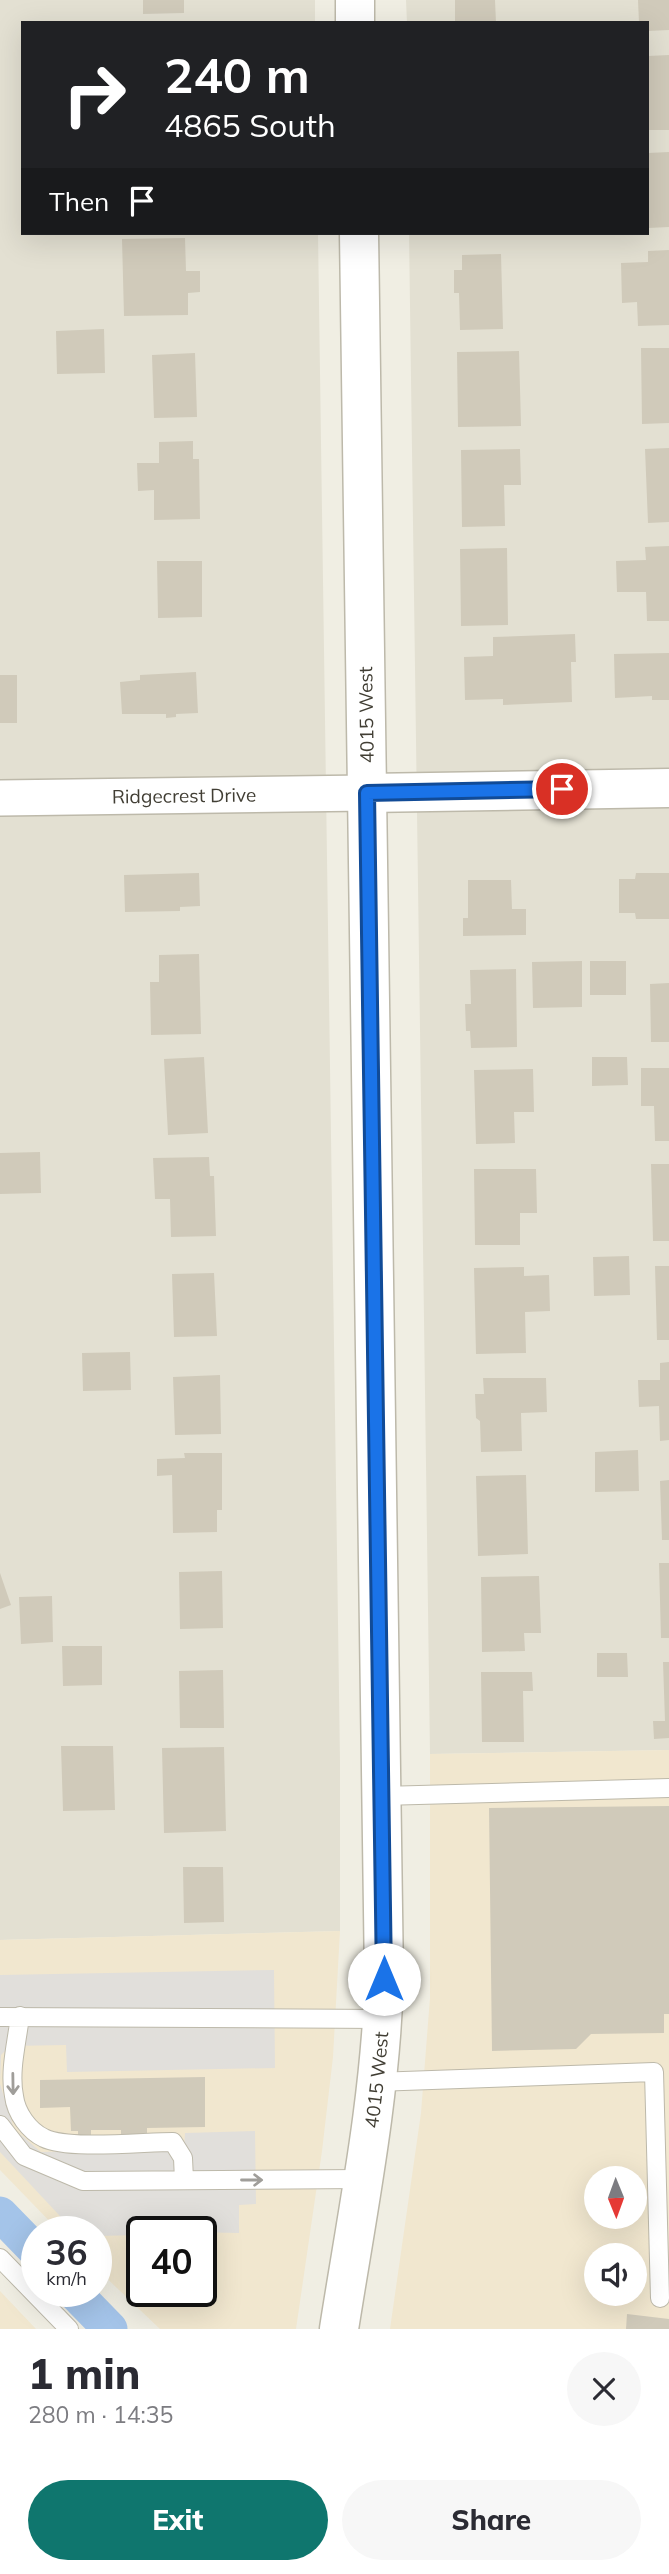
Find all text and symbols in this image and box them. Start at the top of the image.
text: 240 m [164,44,310,105]
icon: right [49,49,140,140]
text: 4865 South [164,105,336,145]
icon: arrive [123,182,161,220]
text: Then [49,185,109,218]
street label: 4015 West [353,666,379,764]
pin [532,759,592,819]
icon: arrive [543,770,581,808]
street label: Ridgecrest Drive [112,783,256,808]
position arrow [347,1942,421,2016]
street label: 4015 West [359,2030,393,2130]
one-way arrow [7,2072,20,2095]
north arrow [584,2166,648,2230]
map controls [584,2166,647,2306]
one-way arrow [240,2173,263,2187]
speed limit sign: 40 [126,2216,217,2307]
text: 36 [45,2230,88,2274]
button: sound [584,2243,647,2306]
text: km/h [46,2267,87,2290]
text: 1 min [28,2347,141,2400]
button: close [567,2352,641,2426]
text: 280 m · 14:35 [28,2400,173,2429]
button: Exit [28,2480,328,2560]
button: Share [342,2480,641,2560]

